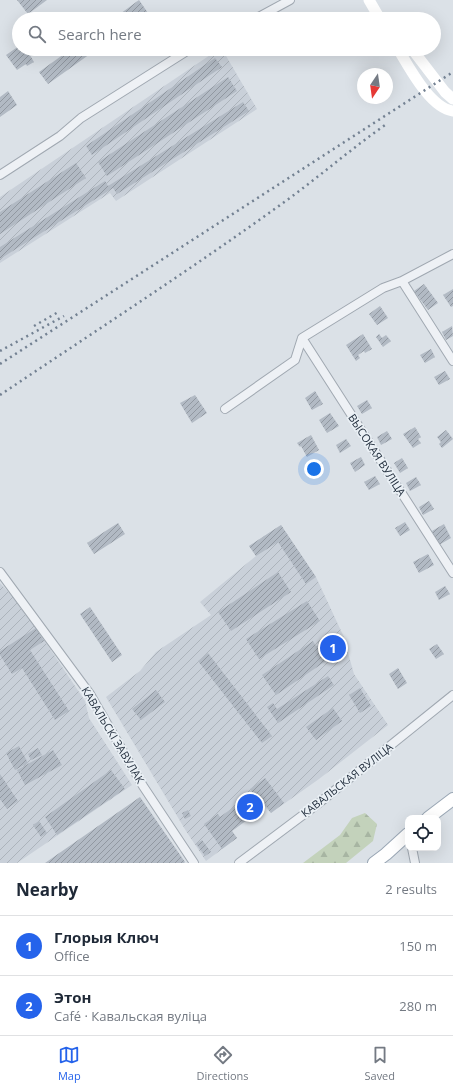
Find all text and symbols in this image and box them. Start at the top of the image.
search box [12,12,441,56]
icon: search [26,23,48,45]
text: Search here [58,24,142,44]
north arrow [357,68,393,104]
street label: ВЫСОКАЯ ВУЛІЦА [345,411,410,499]
your location [304,459,324,479]
pin: 1 [320,633,346,663]
street label: КАВАЛЬСКІ ЗАВУЛАК [78,683,149,786]
street label: КАВАЛЬСКАЯ ВУЛІЦА [298,739,396,820]
pin: 2 [237,792,263,822]
map controls [405,815,441,851]
button: locate [405,815,441,851]
text: Nearby [16,878,78,901]
text: 2 results [385,880,437,898]
text: Глорыя Ключ [54,927,159,947]
text: 1 [25,937,33,955]
text: 150 m [399,937,437,955]
text: Office [54,947,90,965]
text: Этон [54,987,91,1007]
text: 2 [25,997,33,1015]
text: 280 m [399,997,437,1015]
text: Café · Кавальская вуліца [54,1007,207,1025]
tab: Map [58,1044,81,1083]
tab: Directions [197,1044,249,1083]
tab: Saved [364,1044,395,1083]

